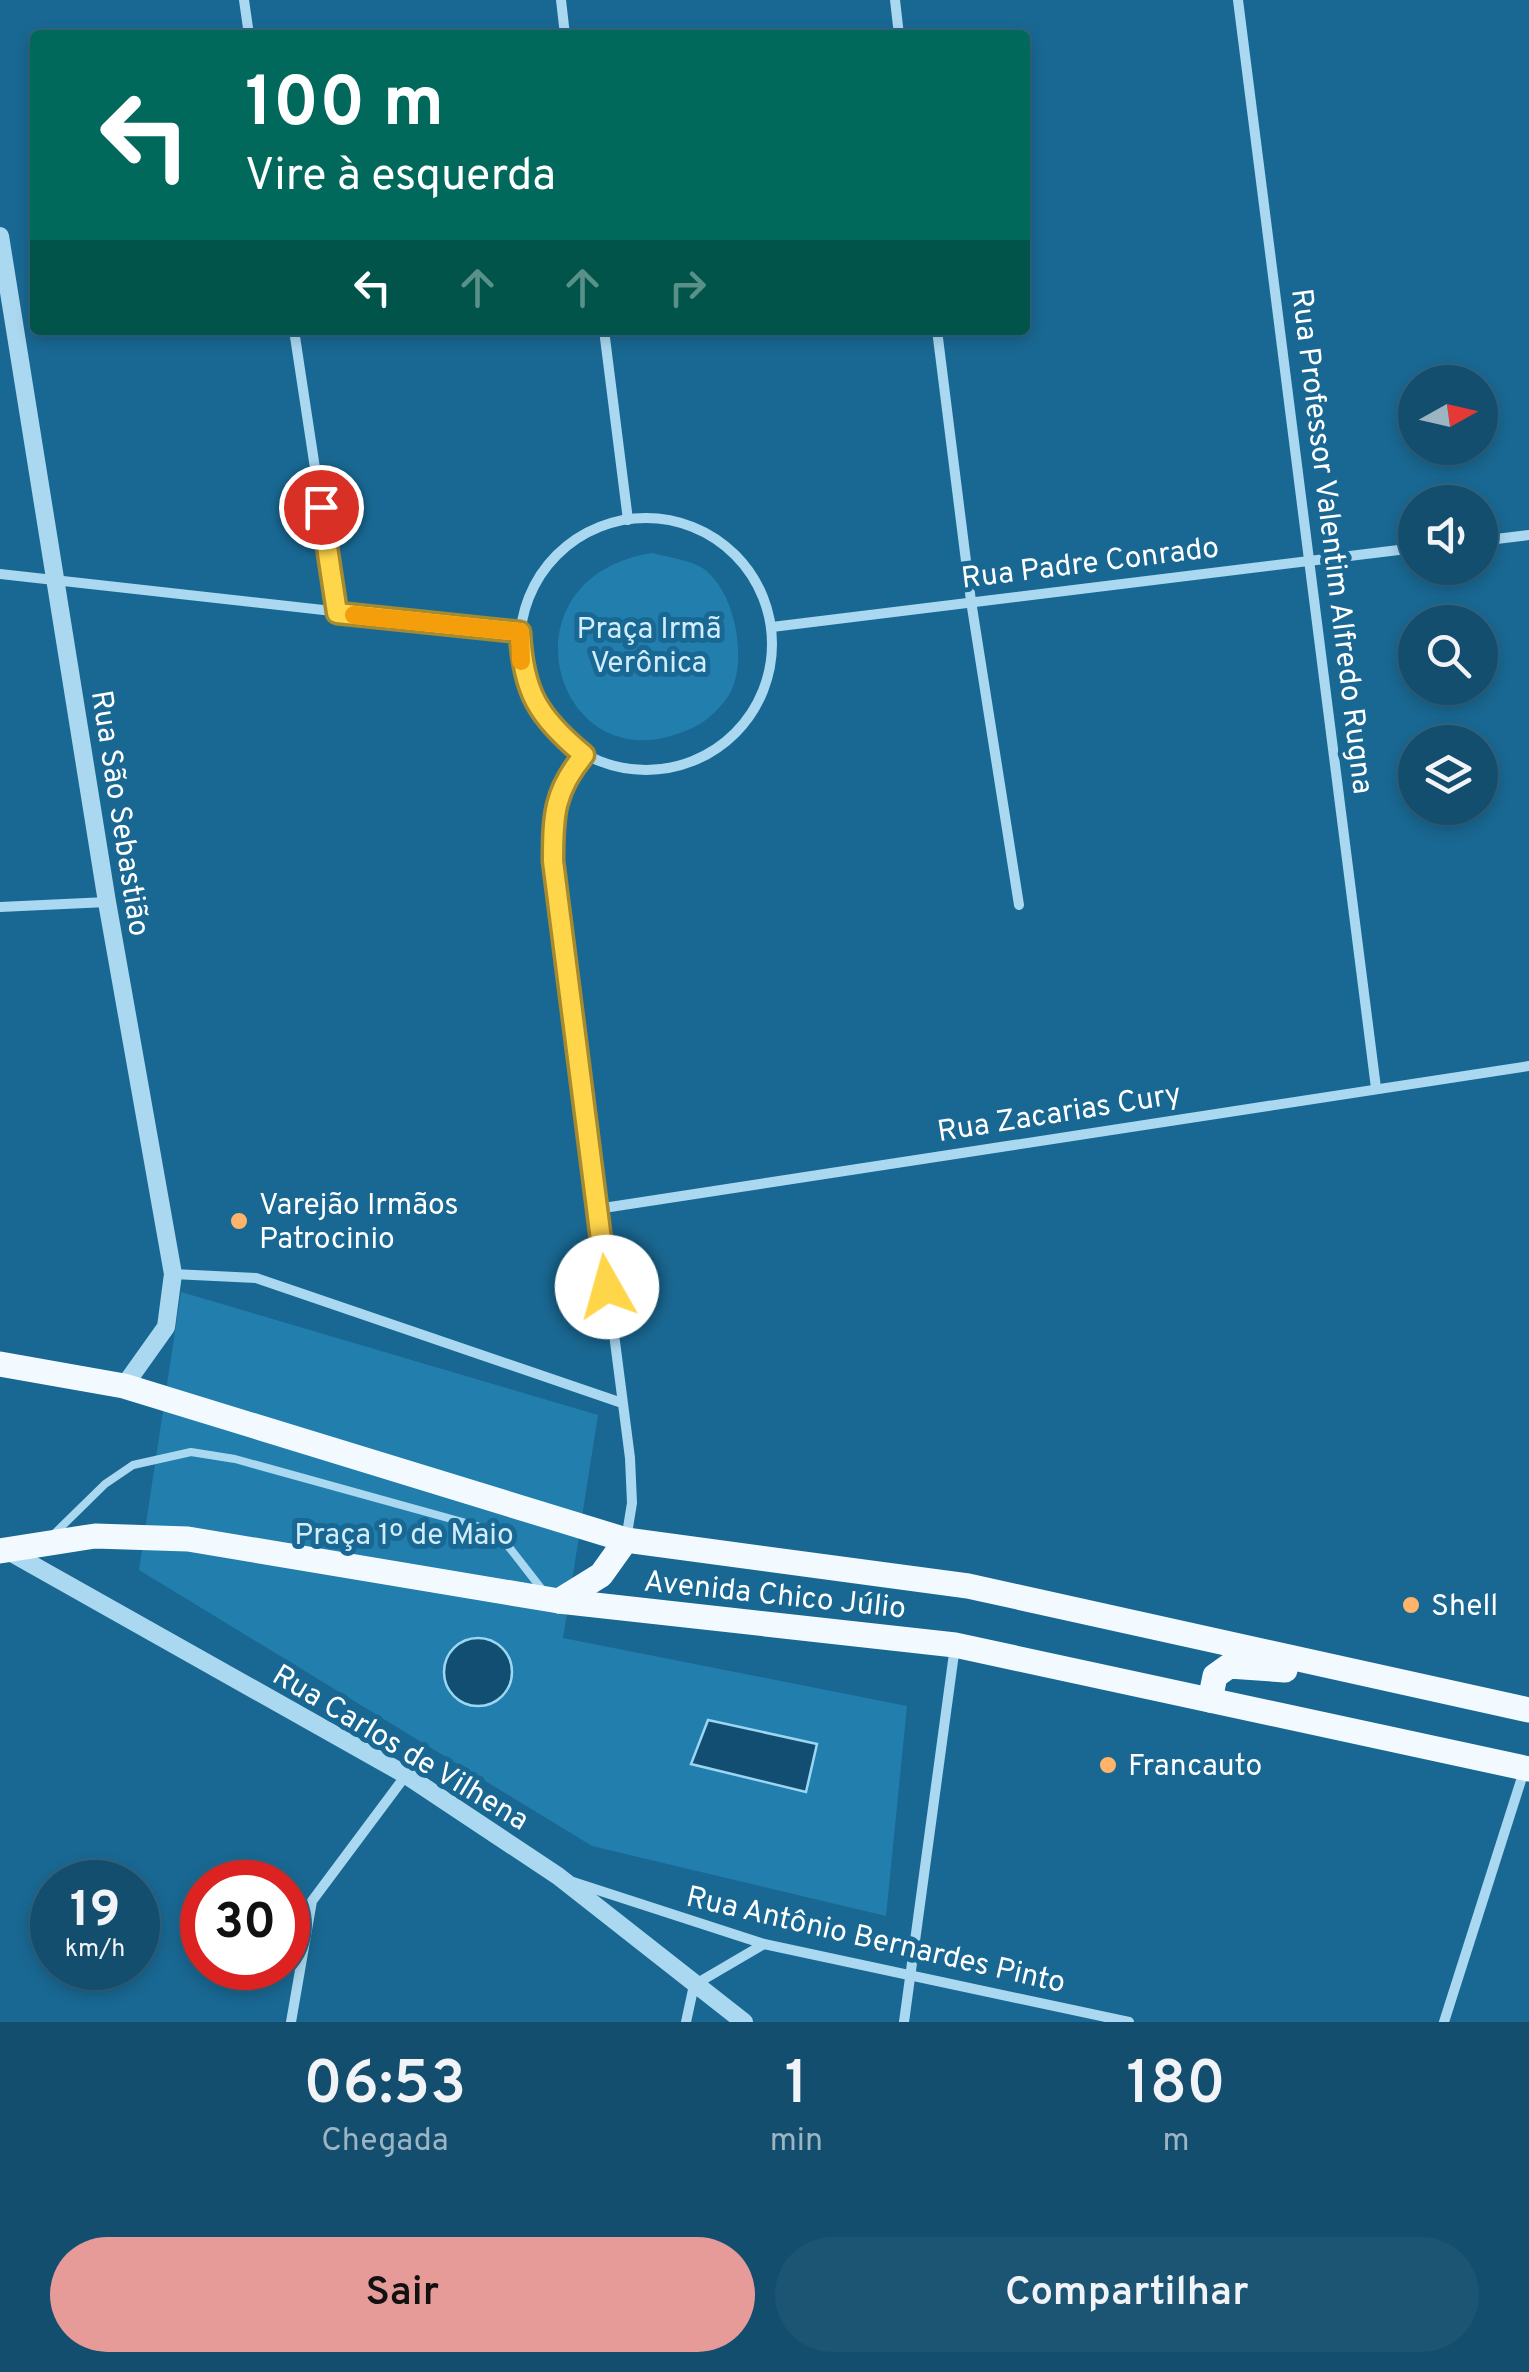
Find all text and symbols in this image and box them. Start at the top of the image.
text: 100 m [245,62,444,151]
icon: left [80,70,210,200]
text: Vire à esquerda [245,149,556,206]
icon: left [345,260,400,315]
icon: ahead [450,260,505,315]
icon: ahead [555,260,610,315]
icon: right [660,260,715,315]
street label: Rua Professor Valentim Alfredo Rugna [1281,286,1380,796]
north arrow [1398,365,1498,465]
map controls [1398,365,1498,825]
pin [279,465,364,550]
icon: arrive [294,480,349,535]
button: sound [1398,485,1498,585]
street label: Rua Padre Conrado [959,530,1221,599]
button: search [1398,605,1498,705]
park label: Praça Irmã Verônica [577,612,721,683]
street label: Rua São Sebastião [81,688,156,939]
button: layers [1398,725,1498,825]
street label: Rua Zacarias Cury [935,1077,1184,1152]
place label: Varejão Irmãos Patrocinio [259,1188,459,1259]
marker: Varejão Irmãos Patrocinio [228,1210,250,1232]
position arrow [555,1235,659,1339]
park label: Praça 1º de Maio [294,1518,514,1555]
street label: Avenida Chico Júlio [642,1564,908,1629]
place label: Shell [1431,1589,1498,1626]
marker: Shell [1400,1594,1422,1616]
street label: Rua Carlos de Vilhena [265,1658,535,1840]
place label: Francauto [1128,1749,1262,1786]
marker: Francauto [1097,1754,1119,1776]
speed limit sign: 30 [180,1860,310,1990]
street label: Rua Antônio Bernardes Pinto [682,1880,1069,2003]
text: 19 [70,1881,120,1944]
text: km/h [65,1934,125,1966]
text: 06:53 [303,2049,466,2125]
text: 1 [785,2049,808,2125]
text: 180 [1126,2049,1226,2125]
text: Chegada [321,2122,449,2162]
text: min [770,2122,823,2162]
text: m [1162,2122,1190,2162]
button: Sair [50,2237,755,2352]
button: Compartilhar [775,2237,1479,2352]

